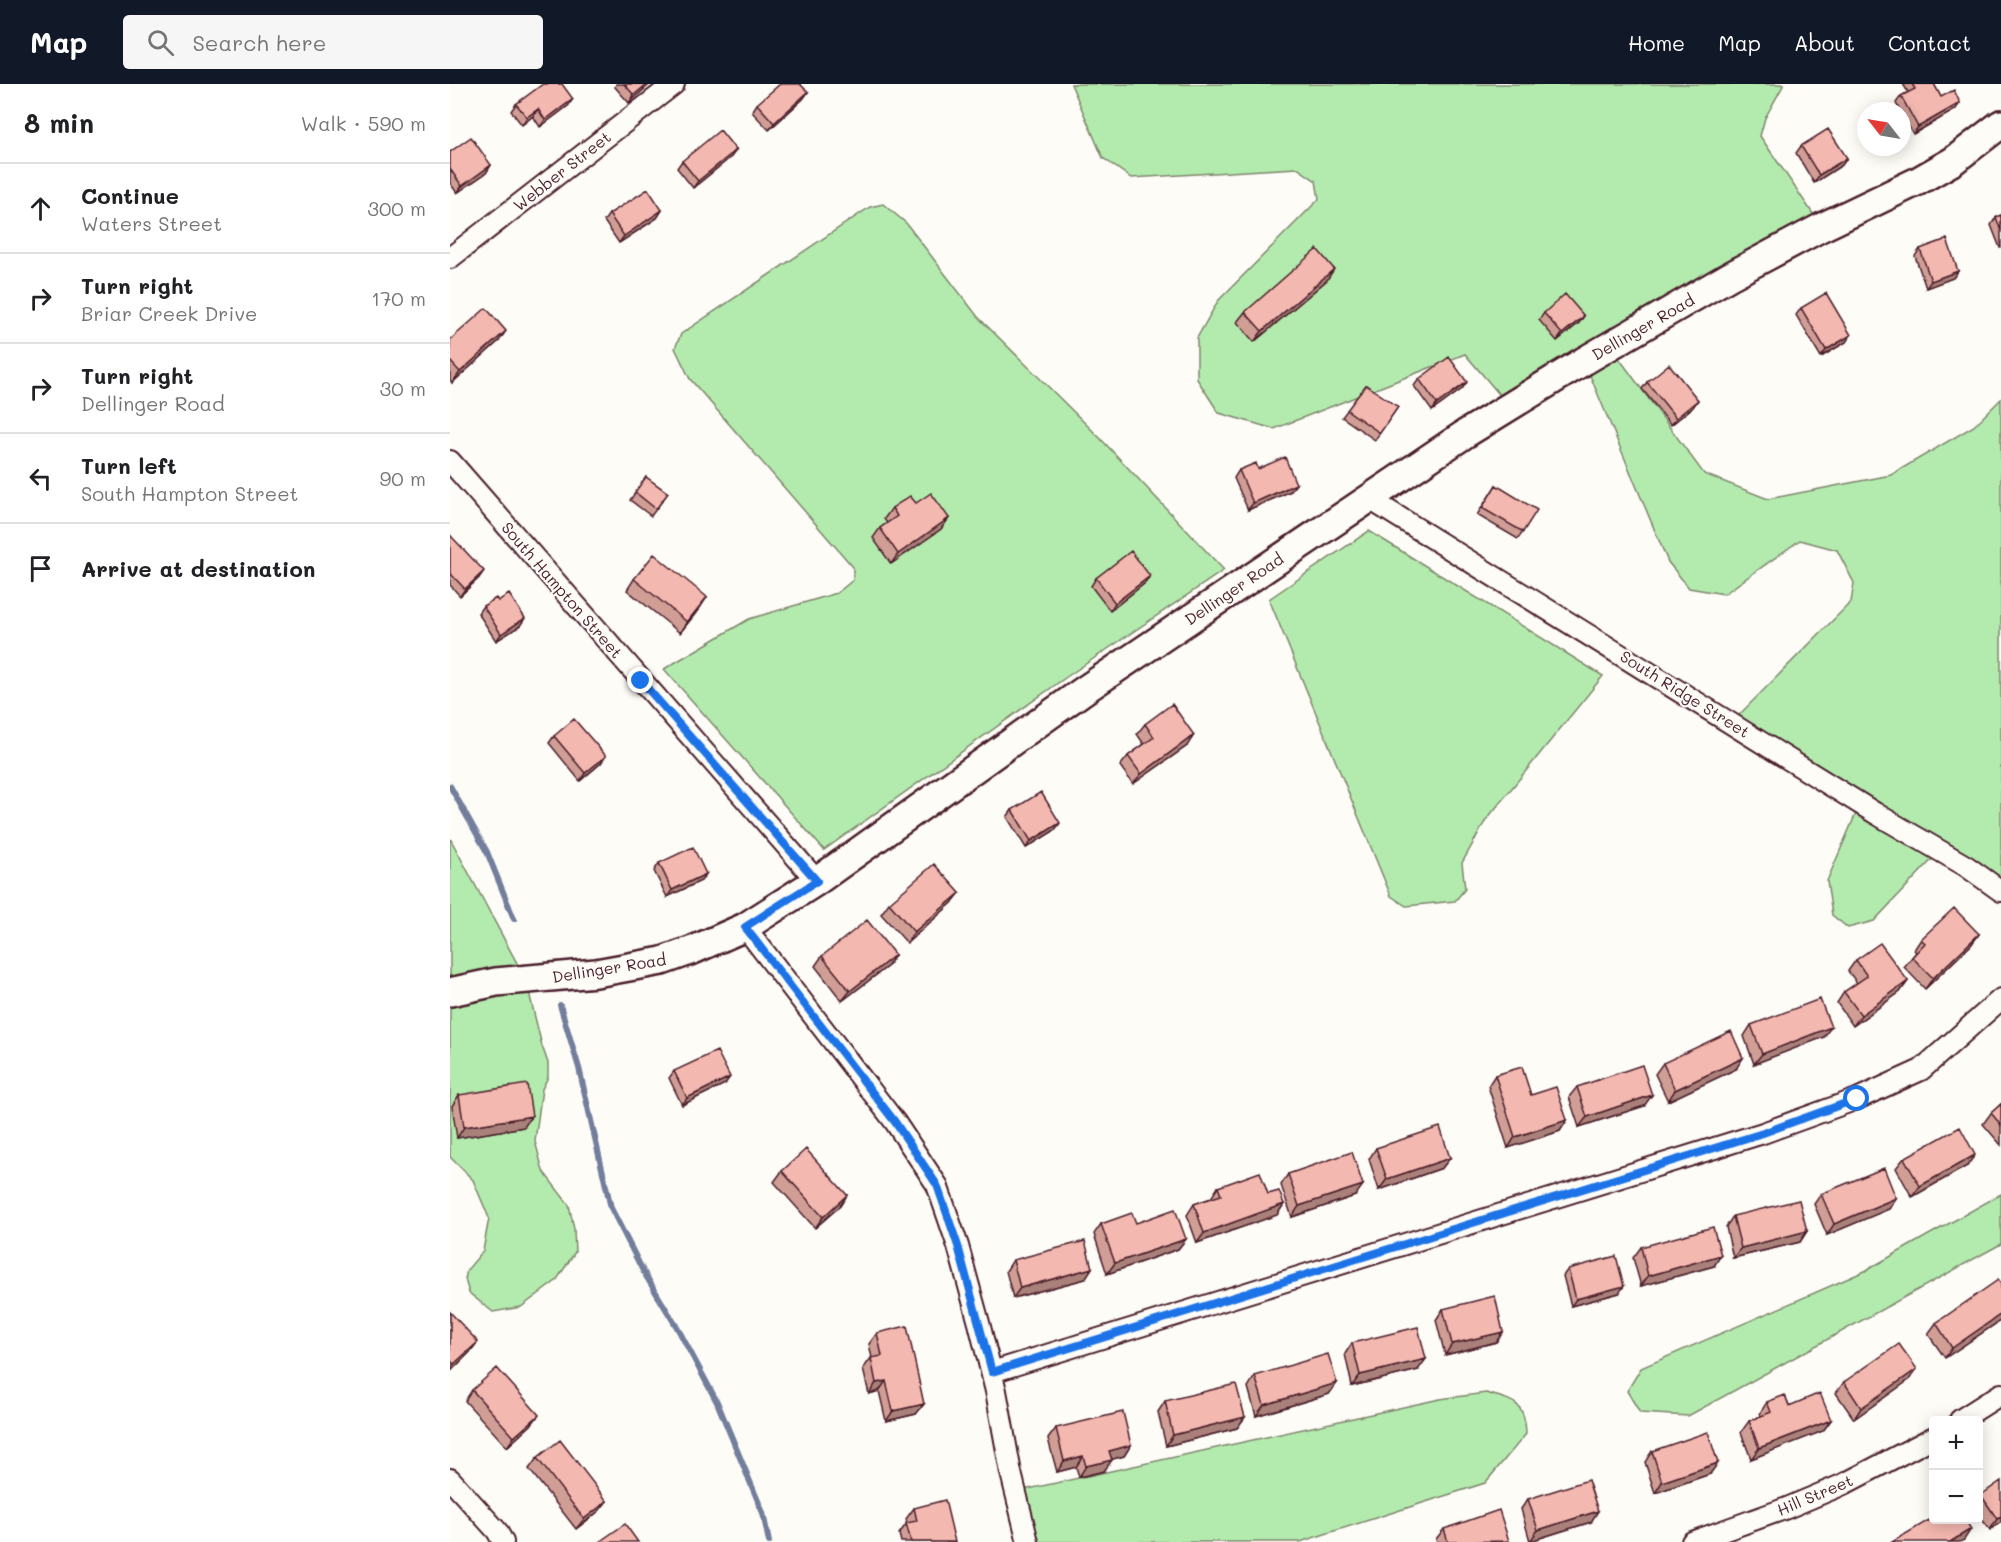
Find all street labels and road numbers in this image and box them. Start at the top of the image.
street label: Webber Street [509,126,615,215]
street label: Dellinger Road [1588,289,1698,364]
street label: South Hampton Street [497,517,627,662]
street label: Dellinger Road [1180,548,1287,629]
street label: South Ridge Street [1617,645,1754,742]
street label: Dellinger Road [551,948,667,987]
street label: Hill Street [1774,1469,1856,1520]

